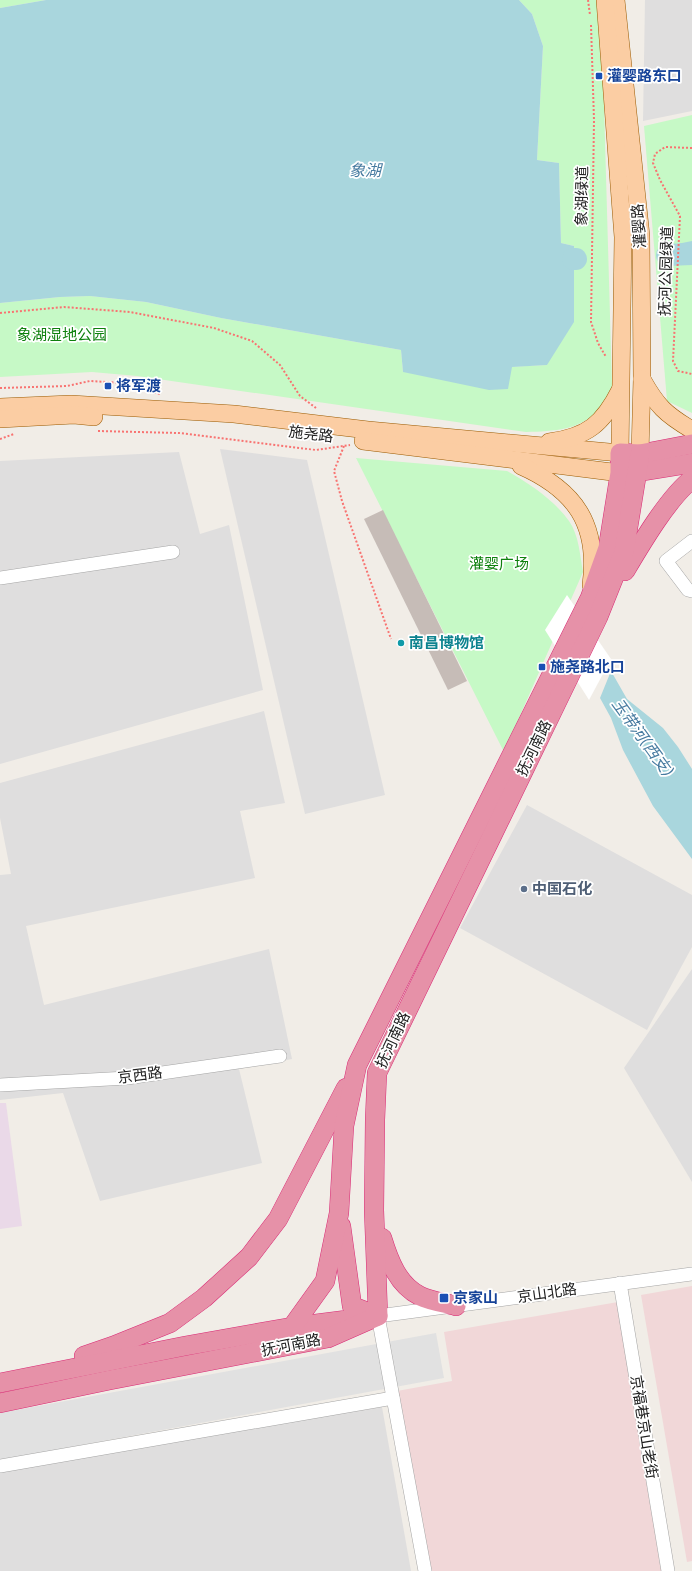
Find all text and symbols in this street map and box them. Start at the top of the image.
place label: 灌婴路东口 [607,67,682,85]
marker: 灌婴路东口 [594,71,604,81]
water label: 象湖 [349,161,384,180]
street label: 象湖绿道 [572,166,592,226]
street label: 灌婴路 [628,203,650,249]
street label: 抚河公园绿道 [655,226,677,316]
park label: 象湖湿地公园 [17,326,107,344]
place label: 将军渡 [116,377,161,395]
marker: 将军渡 [103,381,113,391]
street label: 施尧路 [288,422,334,446]
park label: 灌婴广场 [469,555,529,573]
place label: 南昌博物馆 [409,634,484,652]
marker: 南昌博物馆 [396,638,406,648]
place label: 施尧路北口 [550,658,625,676]
marker: 施尧路北口 [537,662,547,672]
water label: 玉带河(西支) [608,695,677,780]
street label: 抚河南路 [513,717,555,779]
place label: 中国石化 [532,880,592,898]
marker: 中国石化 [519,884,529,894]
street label: 抚河南路 [372,1009,414,1071]
street label: 京西路 [117,1063,163,1087]
street label: 京山北路 [516,1280,578,1306]
place label: 京家山 [453,1289,498,1307]
marker: 京家山 [438,1292,450,1304]
street label: 抚河南路 [260,1330,322,1360]
street label: 京福巷京山老街 [627,1374,661,1480]

